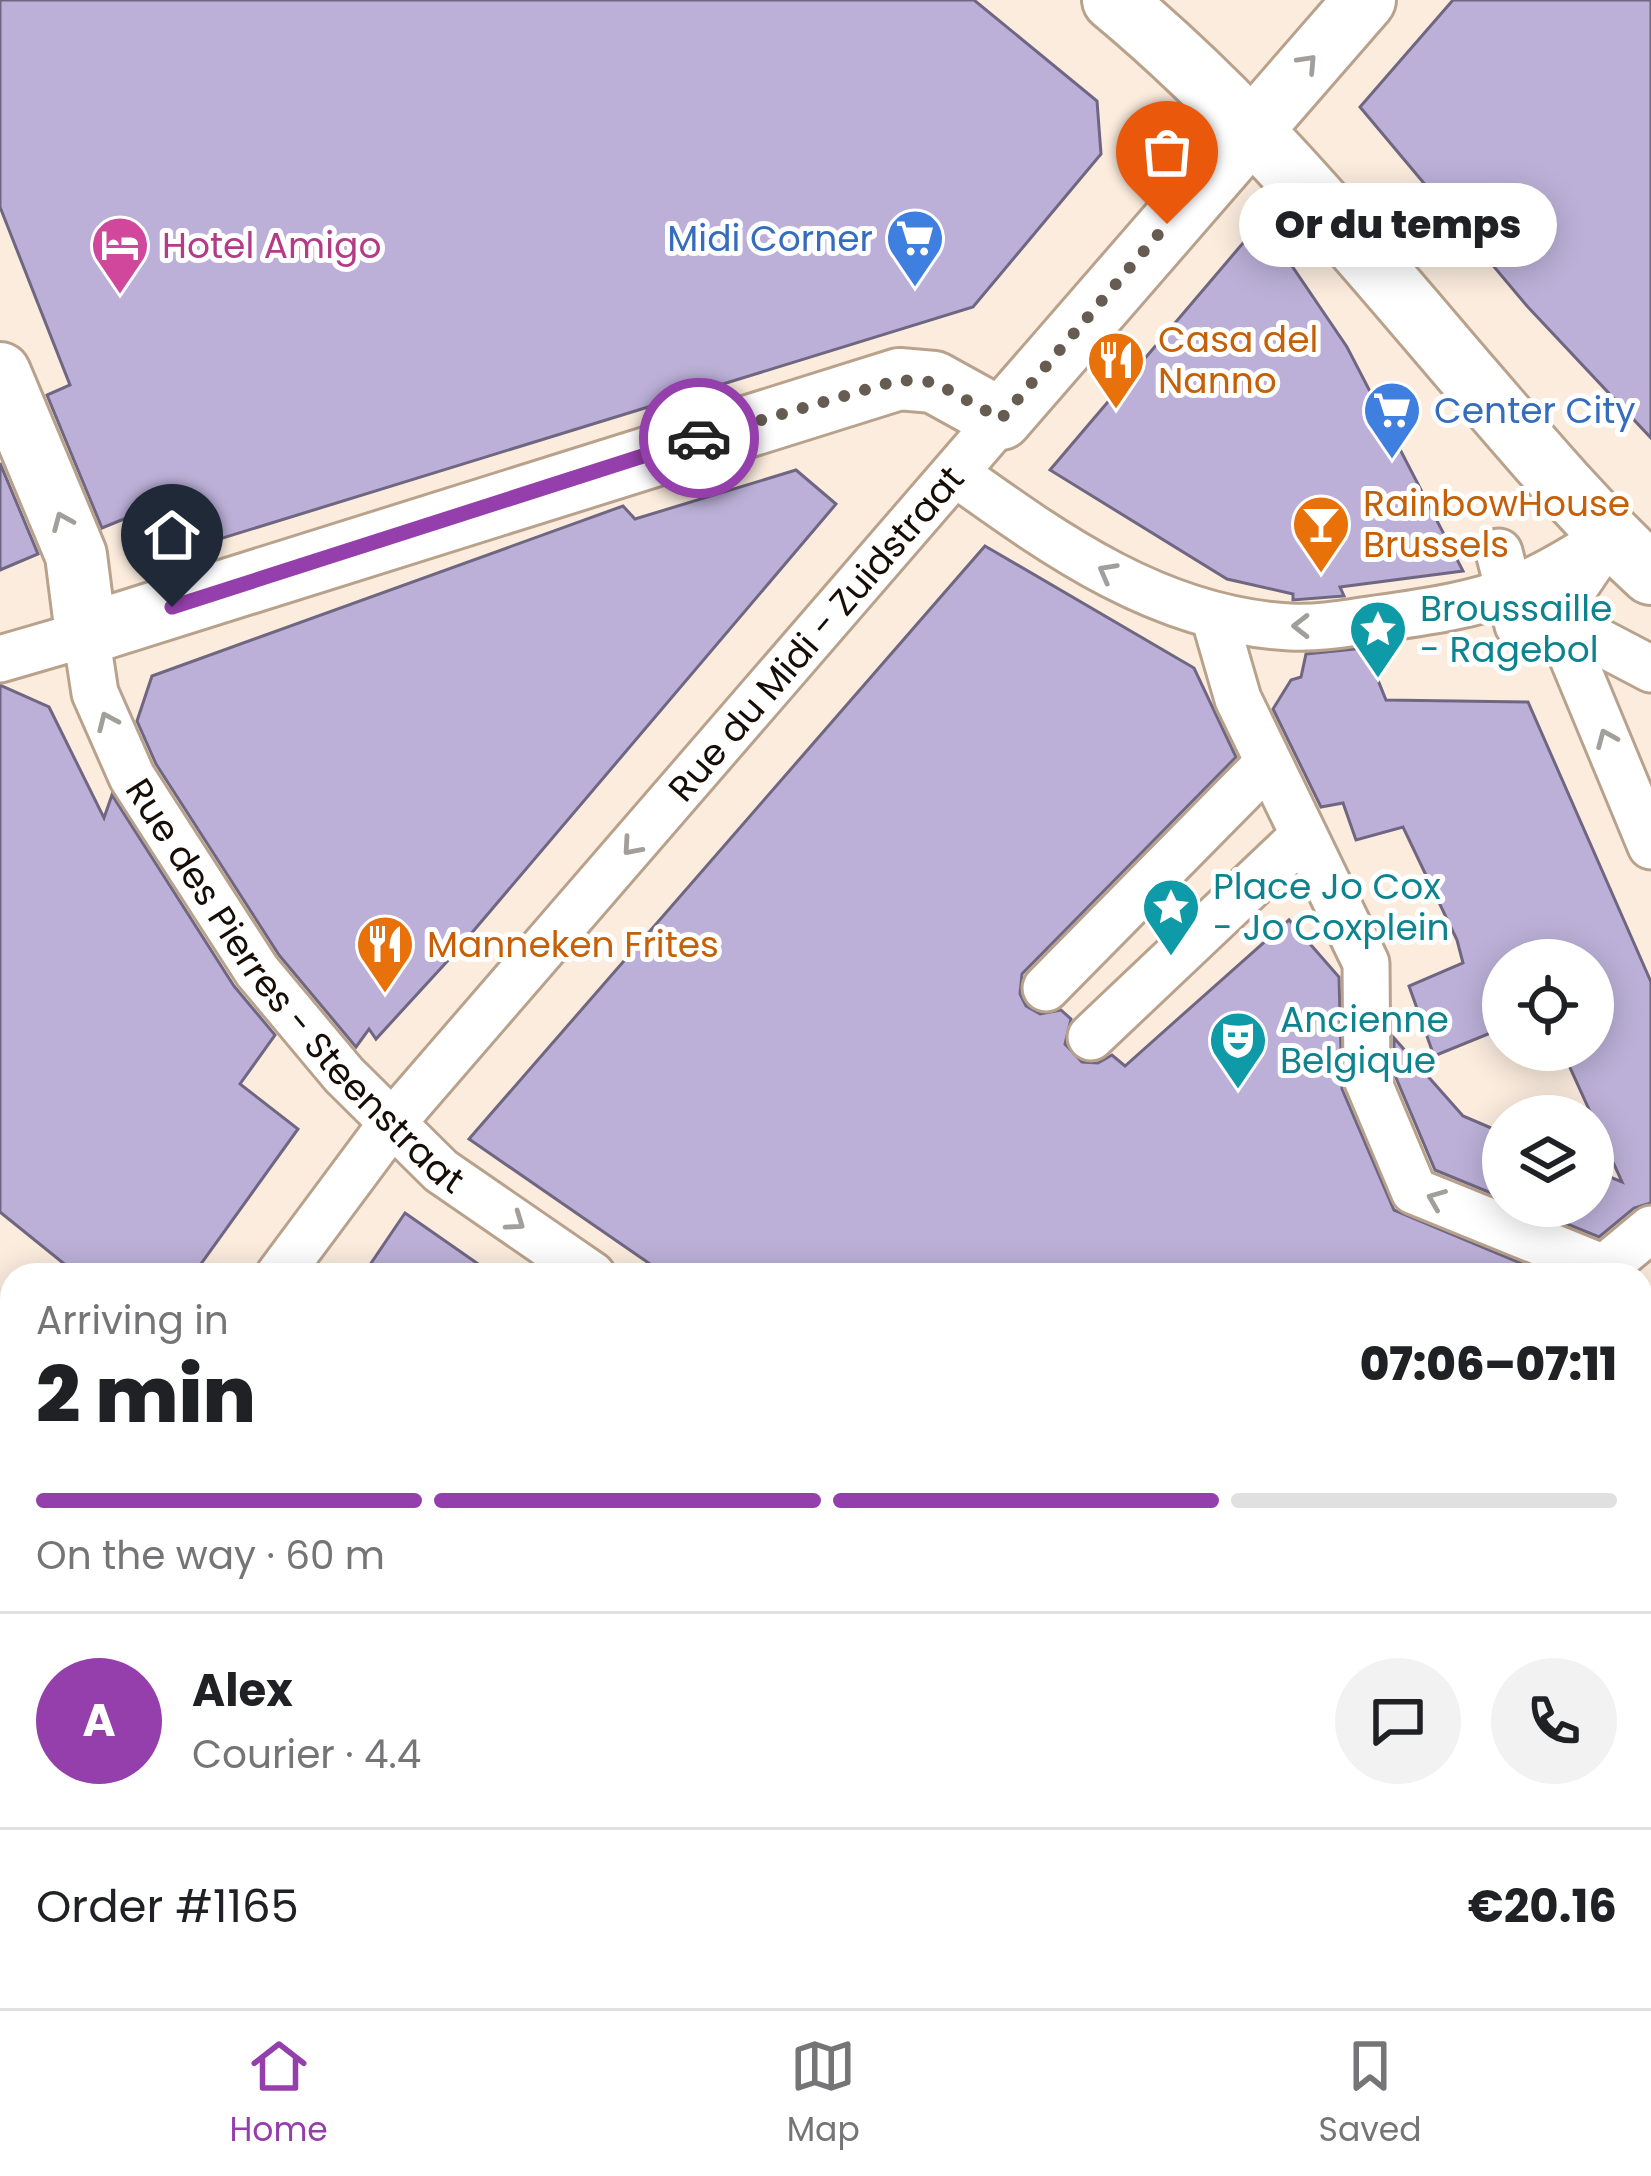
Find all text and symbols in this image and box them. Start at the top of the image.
one-way arrow [1294,56,1316,77]
pin [1116,101,1218,224]
icon: bag [1134,119,1200,185]
callout: Or du temps [1239,182,1557,266]
text: Or du temps [1274,197,1522,252]
supermarket icon: Midi Corner [884,207,946,289]
place label: Midi Corner [667,213,873,264]
hotel icon: Hotel Amigo [89,214,151,296]
place label: Hotel Amigo [162,220,381,271]
place label: Casa del Nanno [1158,314,1318,406]
restaurant icon: Casa del Nanno [1085,329,1147,411]
courier [639,378,759,498]
supermarket icon: Center City [1361,379,1423,461]
place label: Center City [1434,385,1636,436]
icon: car [666,405,732,471]
street label: Rue du Midi - Zuidstraat [656,455,976,812]
place label: RainbowHouse Brussels [1363,478,1630,570]
pin [121,484,223,607]
bar icon: RainbowHouse Brussels [1290,493,1352,575]
icon: home [139,502,205,568]
one-way arrow [52,511,76,532]
one-way arrow [1098,563,1119,586]
place label: Broussaille - Ragebol [1420,583,1612,675]
place icon: Broussaille - Ragebol [1347,598,1409,680]
one-way arrow [1291,613,1309,639]
one-way arrow [98,712,122,734]
one-way arrow [1596,729,1620,750]
street label: Rue des Pierres - Steenstraat [113,768,474,1206]
one-way arrow [624,833,646,855]
place label: Place Jo Cox - Jo Coxplein [1213,861,1450,953]
place icon: Place Jo Cox - Jo Coxplein [1140,876,1202,958]
restaurant icon: Manneken Frites [354,913,416,995]
place label: Manneken Frites [427,919,719,970]
map controls [1482,939,1614,1227]
button: locate [1482,939,1614,1071]
place label: Ancienne Belgique [1280,994,1449,1086]
theatre icon: Ancienne Belgique [1207,1009,1269,1091]
button: layers [1482,1095,1614,1227]
one-way arrow [1426,1189,1447,1214]
one-way arrow [502,1208,524,1230]
text: Arriving in [36,1293,229,1348]
text: 07:06–07:11 [1360,1333,1617,1396]
text: 2 min [36,1340,256,1449]
text: On the way · 60 m [36,1528,385,1583]
button: chat [1335,1658,1461,1784]
button: phone [1491,1658,1617,1784]
text: Alex [192,1659,293,1722]
text: A [82,1689,116,1752]
text: Courier · 4.4 [192,1727,421,1782]
text: Order #1165 [36,1875,299,1938]
text: €20.16 [1468,1875,1617,1938]
tab: Home [229,2033,328,2155]
tab: Map [787,2033,860,2155]
tab: Saved [1319,2033,1422,2155]

